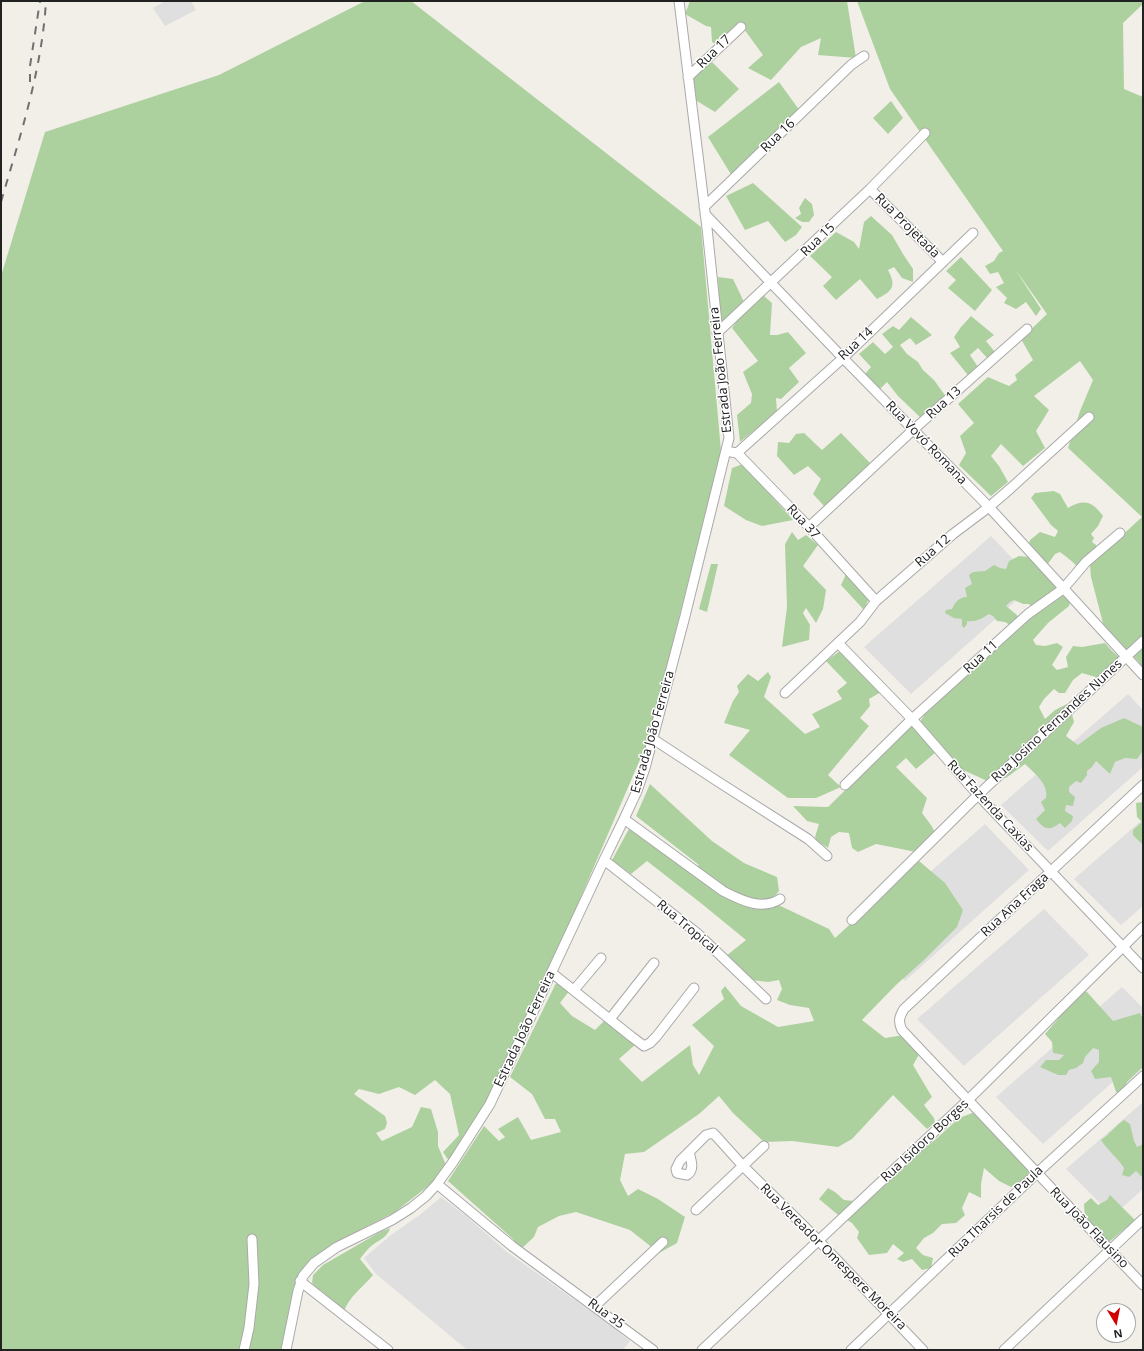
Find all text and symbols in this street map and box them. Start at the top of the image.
street label: Rua 17 [694,32,734,72]
street label: Rua 16 [758,116,798,156]
street label: Rua Projetada [871,190,943,262]
street label: Rua 15 [798,220,838,260]
street label: Estrada João Ferreira [707,306,735,434]
street label: Rua 14 [836,324,876,364]
street label: Rua 13 [923,383,965,423]
street label: Rua Vovó Romana [882,398,970,488]
street label: Rua 37 [783,502,823,542]
street label: Rua 12 [912,532,954,570]
street label: Rua 11 [961,637,1001,677]
street label: Rua Josino Fernandes Nunes [988,656,1126,786]
street label: Estrada João Ferreira [628,669,678,795]
street label: Rua Fazenda Caxias [944,757,1036,855]
street label: Rua Ana Fraga [978,870,1052,940]
street label: Rua Tropical [653,897,721,957]
street label: Estrada João Ferreira [491,968,559,1090]
street label: Rua Isidoro Borges [878,1096,972,1186]
street label: Rua Tharsis de Paula [945,1163,1047,1261]
street label: Rua Vereador Omespere Moreira [756,1180,910,1334]
street label: Rua João Flausino [1046,1184,1132,1272]
street label: Rua 35 [585,1296,627,1332]
north arrow [1096,1303,1136,1343]
text: N [1112,1326,1124,1342]

